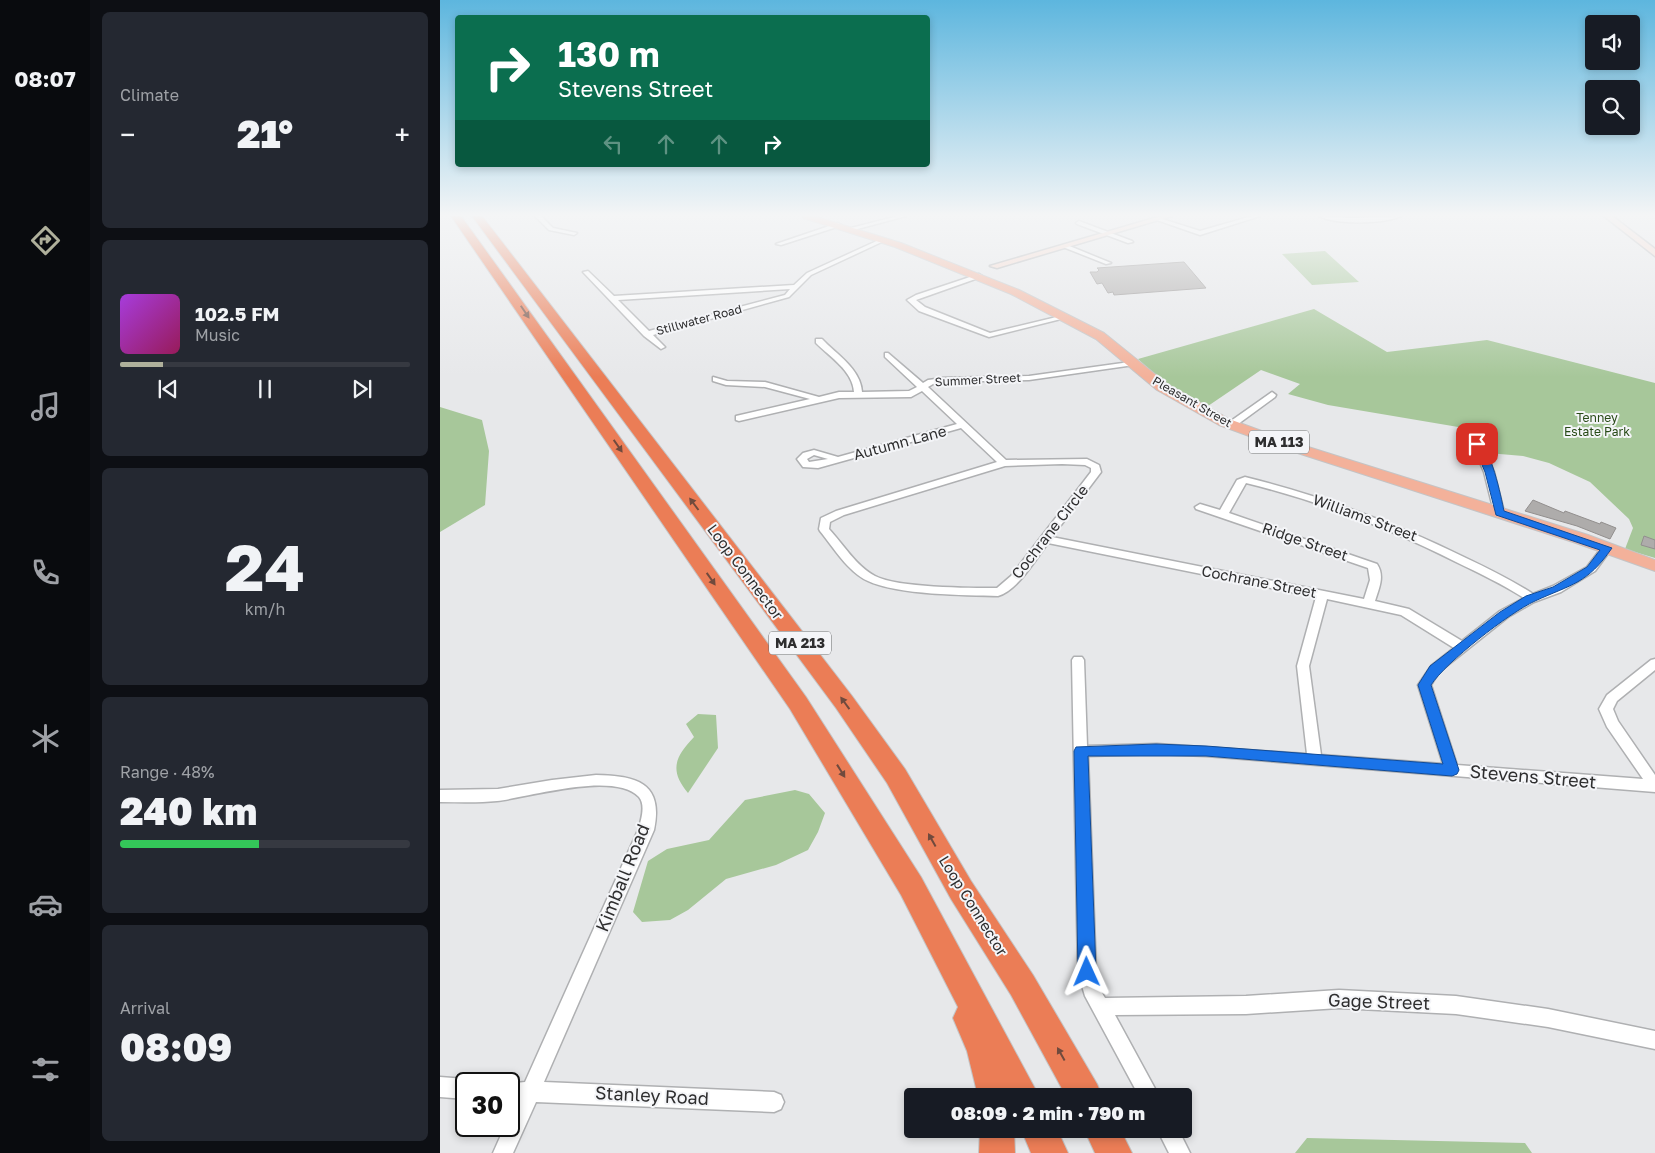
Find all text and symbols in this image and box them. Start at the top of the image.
map controls [1585,15,1640,135]
button: sound [1585,15,1640,70]
text: 130 m [558,33,660,75]
icon: right [475,35,540,100]
text: 08:07 [14,65,76,92]
text: Stevens Street [558,75,713,102]
button: search [1585,80,1640,135]
text: Climate [120,85,179,105]
text: 21° [237,111,293,156]
text: − [120,118,135,151]
text: + [395,118,410,151]
icon: left [599,130,627,158]
icon: ahead [652,130,680,158]
icon: ahead [705,130,733,158]
icon: right [758,130,786,158]
icon: directions [28,223,63,258]
street label: Stillwater Road [654,301,743,338]
text: 102.5 FM [195,302,279,325]
one-way arrow [520,306,529,319]
text: Music [195,325,240,345]
street label: Summer Street [934,370,1022,389]
street label: Pleasant Street [1150,373,1235,430]
icon: previous [154,375,182,403]
icon: pause [251,375,279,403]
icon: next [348,375,376,403]
icon: music [28,389,63,424]
park label: Tenney Estate Park [1564,410,1630,439]
street label: Autumn Lane [851,421,948,463]
pin [1456,423,1498,465]
icon: arrive [1463,430,1491,458]
road number: MA 113 [1249,431,1309,454]
one-way arrow [613,439,623,452]
street label: Cochrane Circle [1007,481,1092,582]
street label: Williams Street [1311,490,1420,544]
one-way arrow [689,497,699,511]
street label: Ridge Street [1260,518,1351,564]
street label: Loop Connector [704,520,788,623]
text: 24 [225,527,305,605]
icon: phone [28,555,63,590]
street label: Cochrane Street [1200,561,1318,601]
one-way arrow [706,572,716,585]
text: km/h [245,599,285,619]
road number: MA 213 [769,632,831,654]
one-way arrow [840,696,850,710]
icon: climate [28,721,63,756]
street label: Stevens Street [1469,760,1597,792]
text: Range · 48% [120,762,214,782]
one-way arrow [836,765,846,778]
text: 240 km [120,788,257,833]
street label: Kimball Road [590,820,654,935]
one-way arrow [928,832,936,847]
street label: Loop Connector [936,852,1012,959]
icon: car [28,887,63,922]
position arrow [1060,945,1112,997]
street label: Gage Street [1328,988,1430,1014]
text: Arrival [120,998,170,1018]
text: 08:09 [120,1024,232,1069]
one-way arrow [1057,1046,1065,1061]
icon: filters [28,1052,63,1087]
speed limit sign: 30 [455,1072,520,1137]
street label: Stanley Road [595,1081,710,1109]
text: 08:09 · 2 min · 790 m [951,1101,1145,1124]

